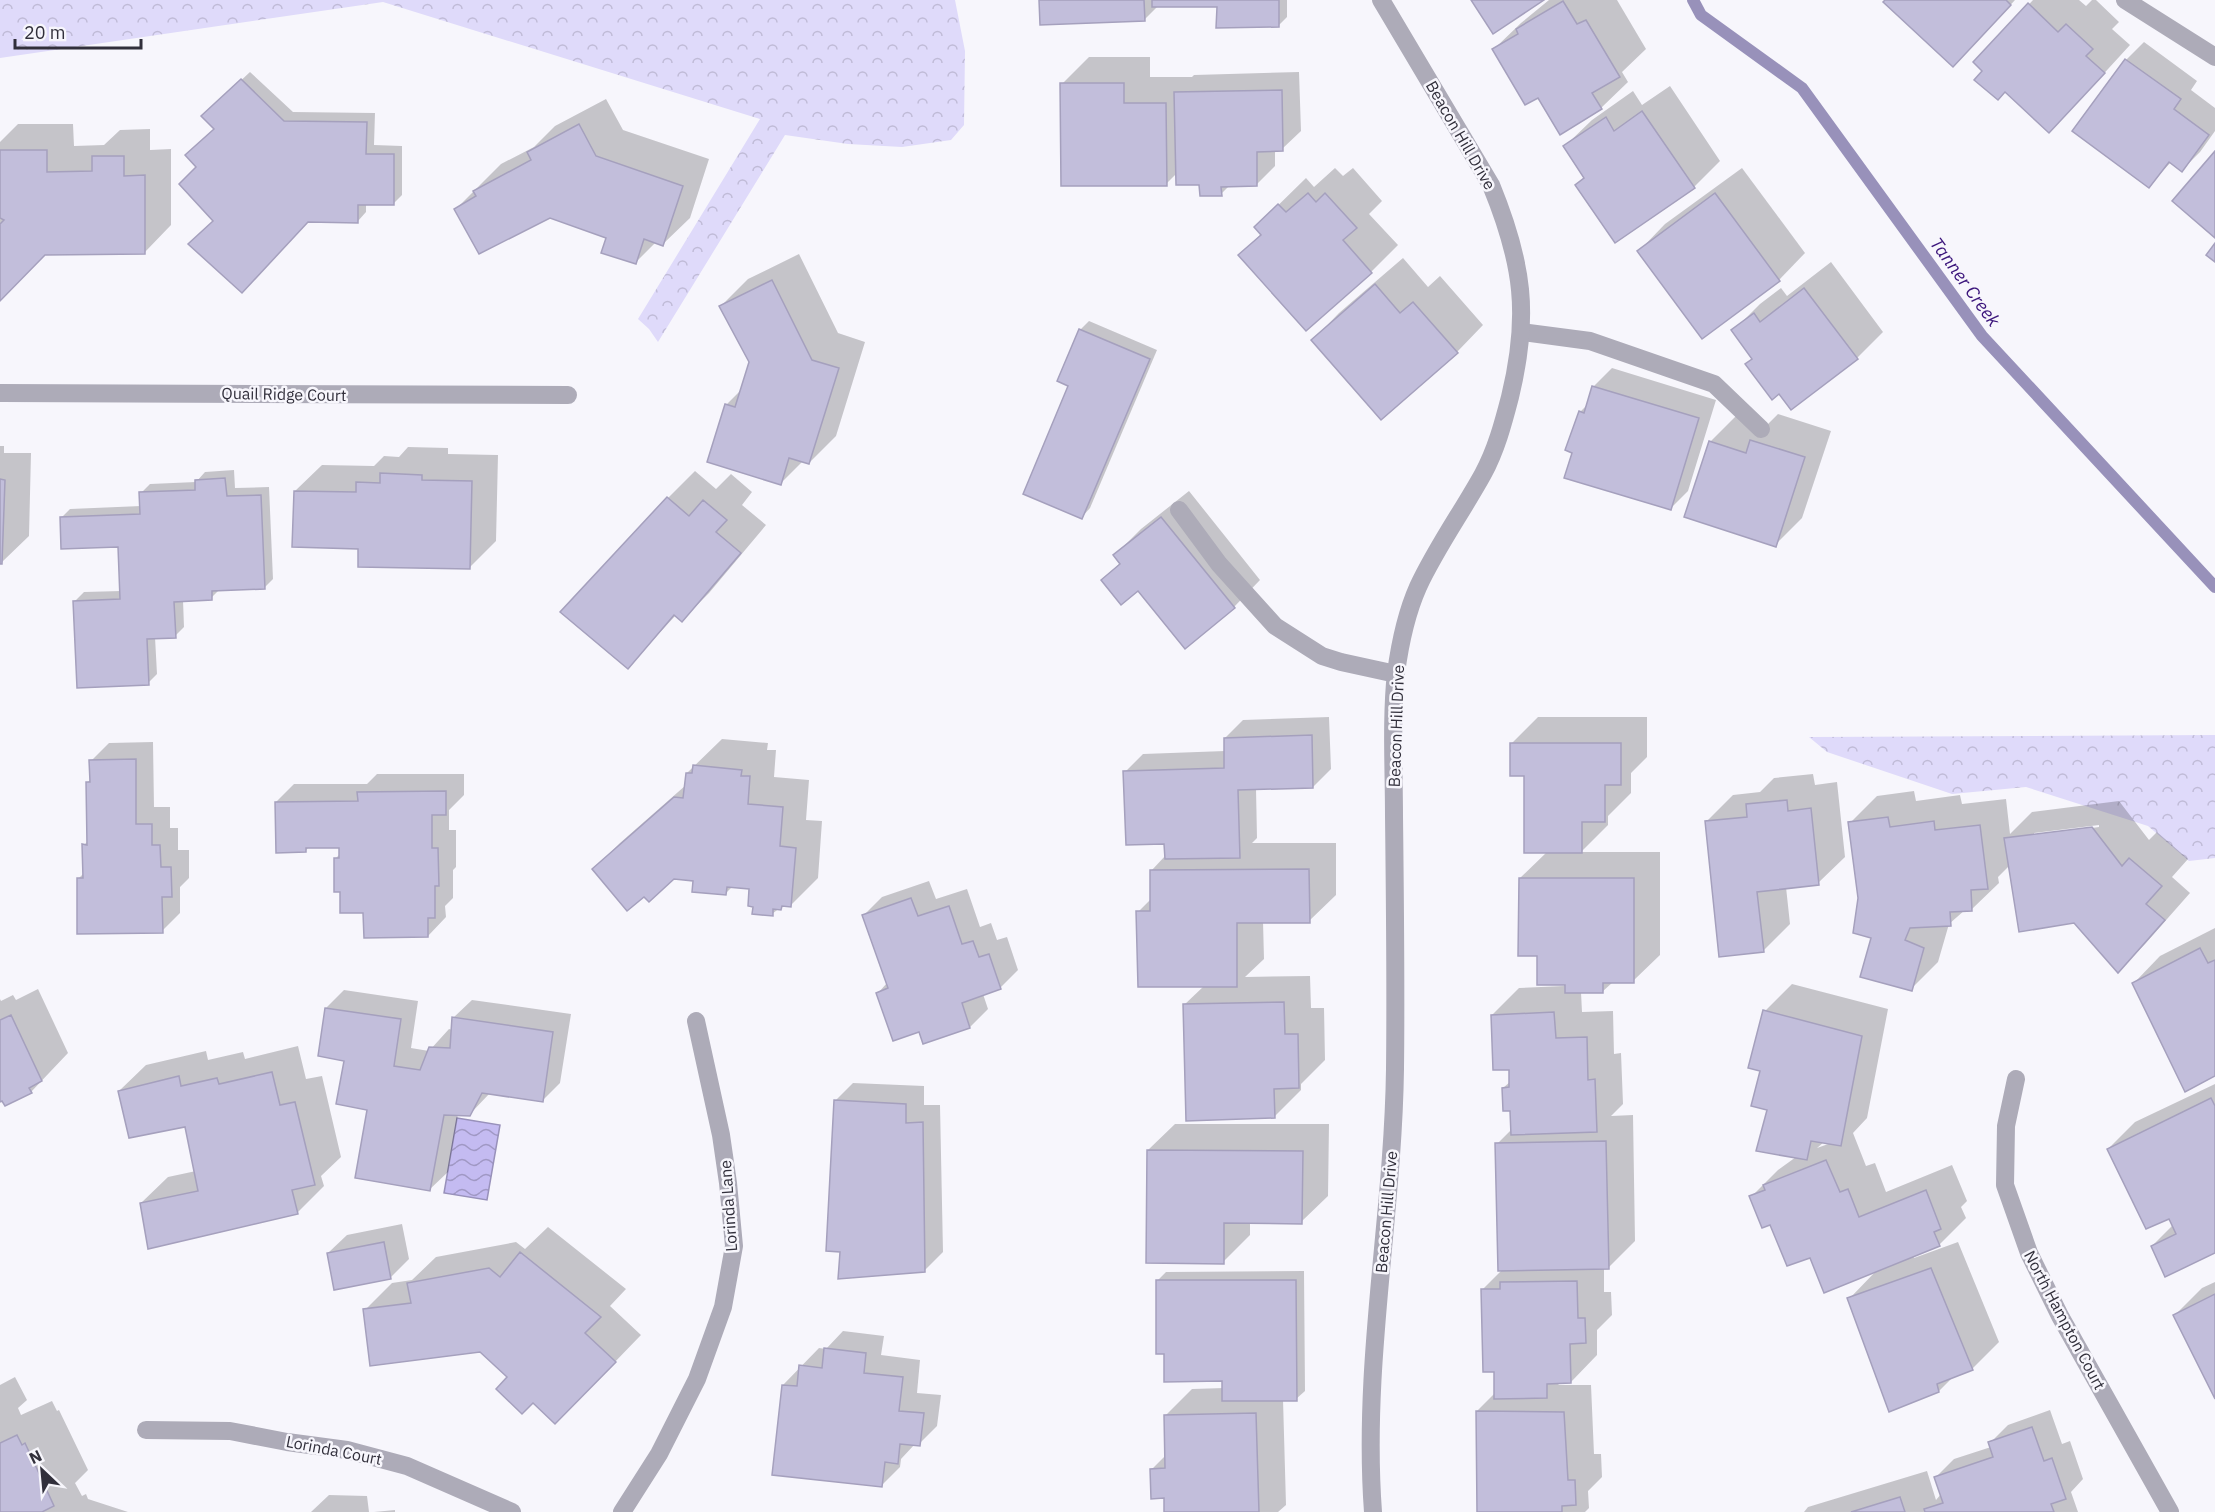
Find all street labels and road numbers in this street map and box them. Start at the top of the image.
street label: Beacon Hill Drive [1422,77,1500,193]
street label: Quail Ridge Court [221,383,347,405]
street label: Beacon Hill Drive [1384,664,1408,788]
street label: Beacon Hill Drive [1371,1150,1401,1274]
street label: Lorinda Lane [715,1159,741,1252]
street label: North Hampton Court [2020,1247,2110,1393]
street label: Lorinda Court [285,1431,383,1469]

